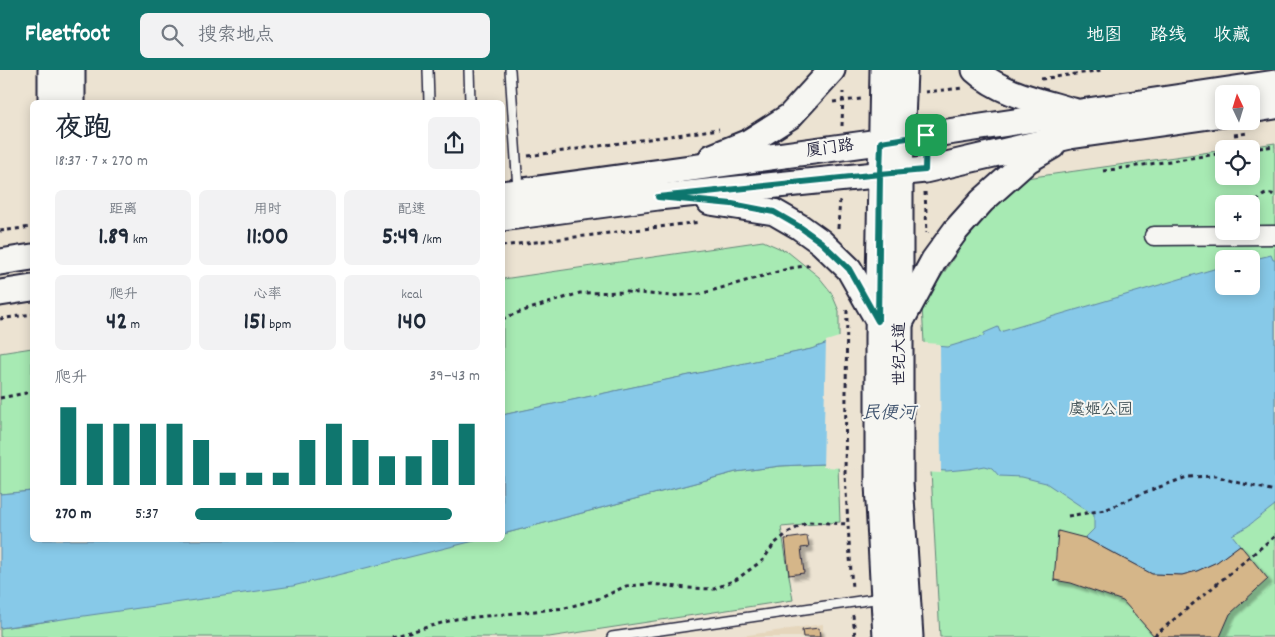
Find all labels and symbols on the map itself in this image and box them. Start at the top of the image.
north arrow [1215,85,1260,130]
pin [905,114,947,156]
street label: 厦门路 [805,134,855,164]
street label: 世纪大道 [889,322,912,386]
park label: 虞姬公园 [1069,399,1133,422]
water label: 民便河 [862,402,919,427]

